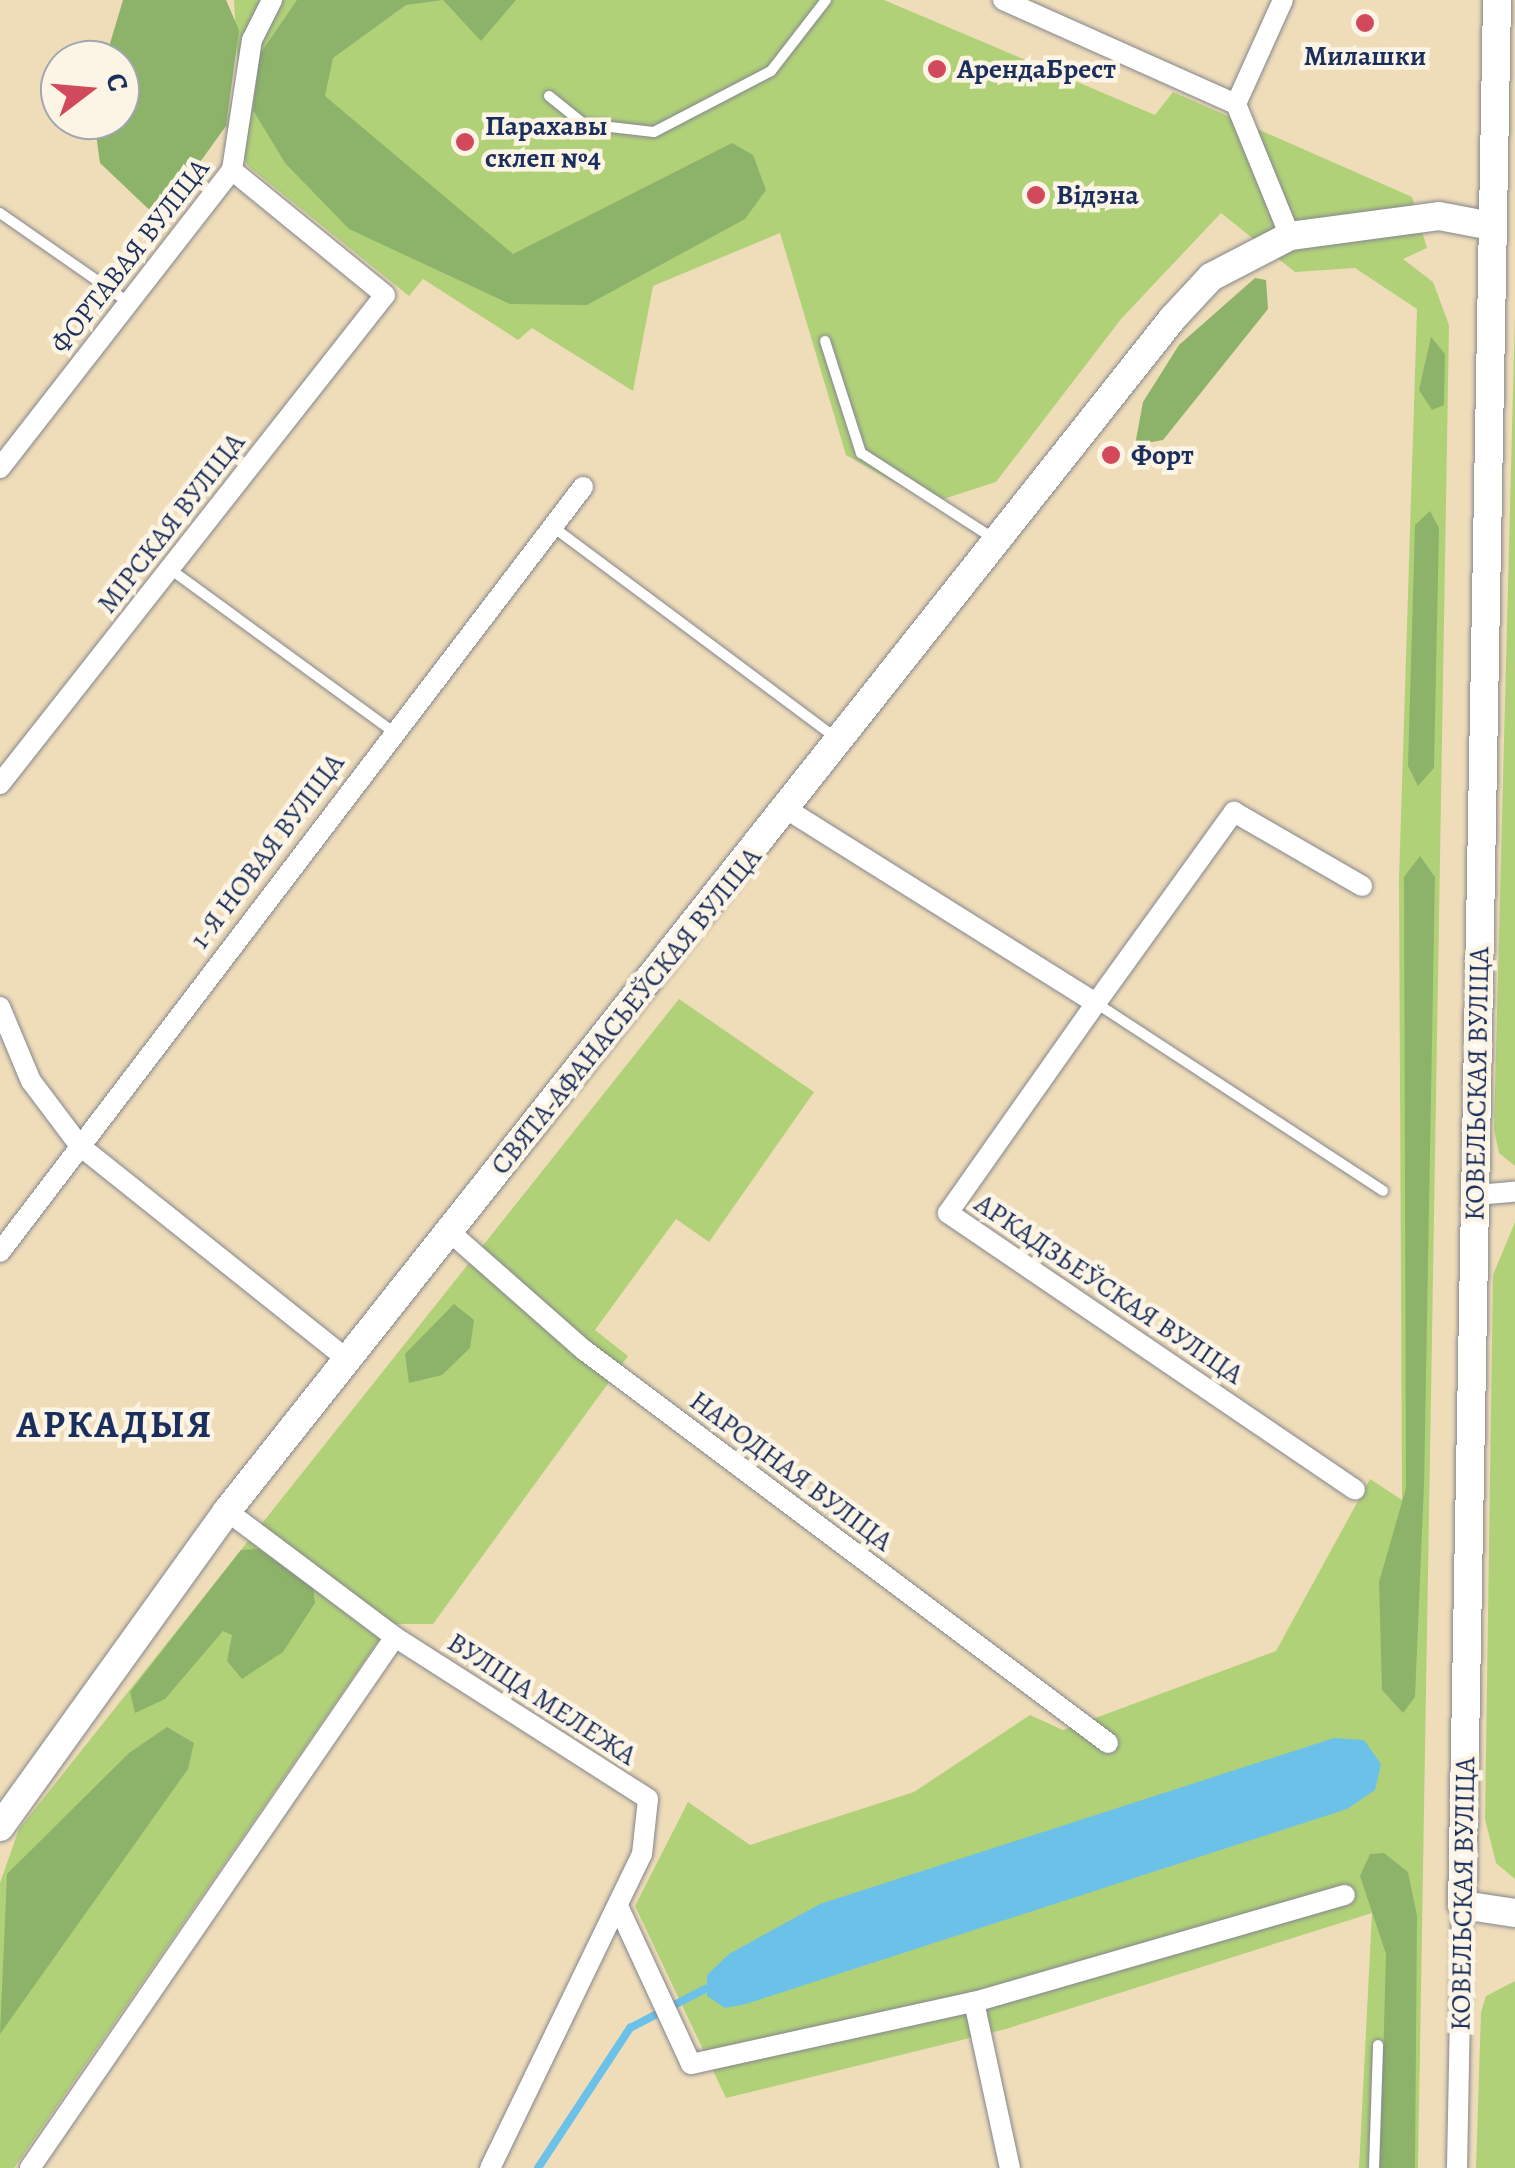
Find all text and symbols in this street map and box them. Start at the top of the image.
marker: Милашки [1354,12,1376,34]
place label: Милашки [1304,39,1426,73]
north arrow [40,40,140,140]
place label: АрендаБрест [957,52,1116,86]
marker: АрендаБрест [926,58,948,80]
text: С [96,69,138,96]
place label: Парахавы склеп №4 [485,109,607,175]
marker: Парахавы склеп №4 [454,131,476,153]
street label: ФОРТАВАЯ ВУЛІЦА [44,152,216,360]
place label: Відэна [1056,178,1139,212]
marker: Відэна [1025,184,1047,206]
street label: МІРСКАЯ ВУЛІЦА [90,426,252,620]
place label: Форт [1131,438,1194,472]
marker: Форт [1100,444,1122,466]
street label: 1-Я НОВАЯ ВУЛІЦА [183,747,351,955]
street label: СВЯТА-АФАНАСЬЕЎСКАЯ ВУЛІЦА [484,841,768,1181]
street label: КОВЕЛЬСКАЯ ВУЛІЦА [1458,947,1496,1221]
street label: АРКАДЗЬЕЎСКАЯ ВУЛІЦА [968,1187,1250,1391]
street label: НАРОДНАЯ ВУЛІЦА [683,1384,899,1558]
district label: АРКАДЫЯ [16,1402,214,1448]
street label: ВУЛІЦА МЕЛЕЖА [441,1625,643,1773]
street label: КОВЕЛЬСКАЯ ВУЛІЦА [1444,1757,1482,2031]

